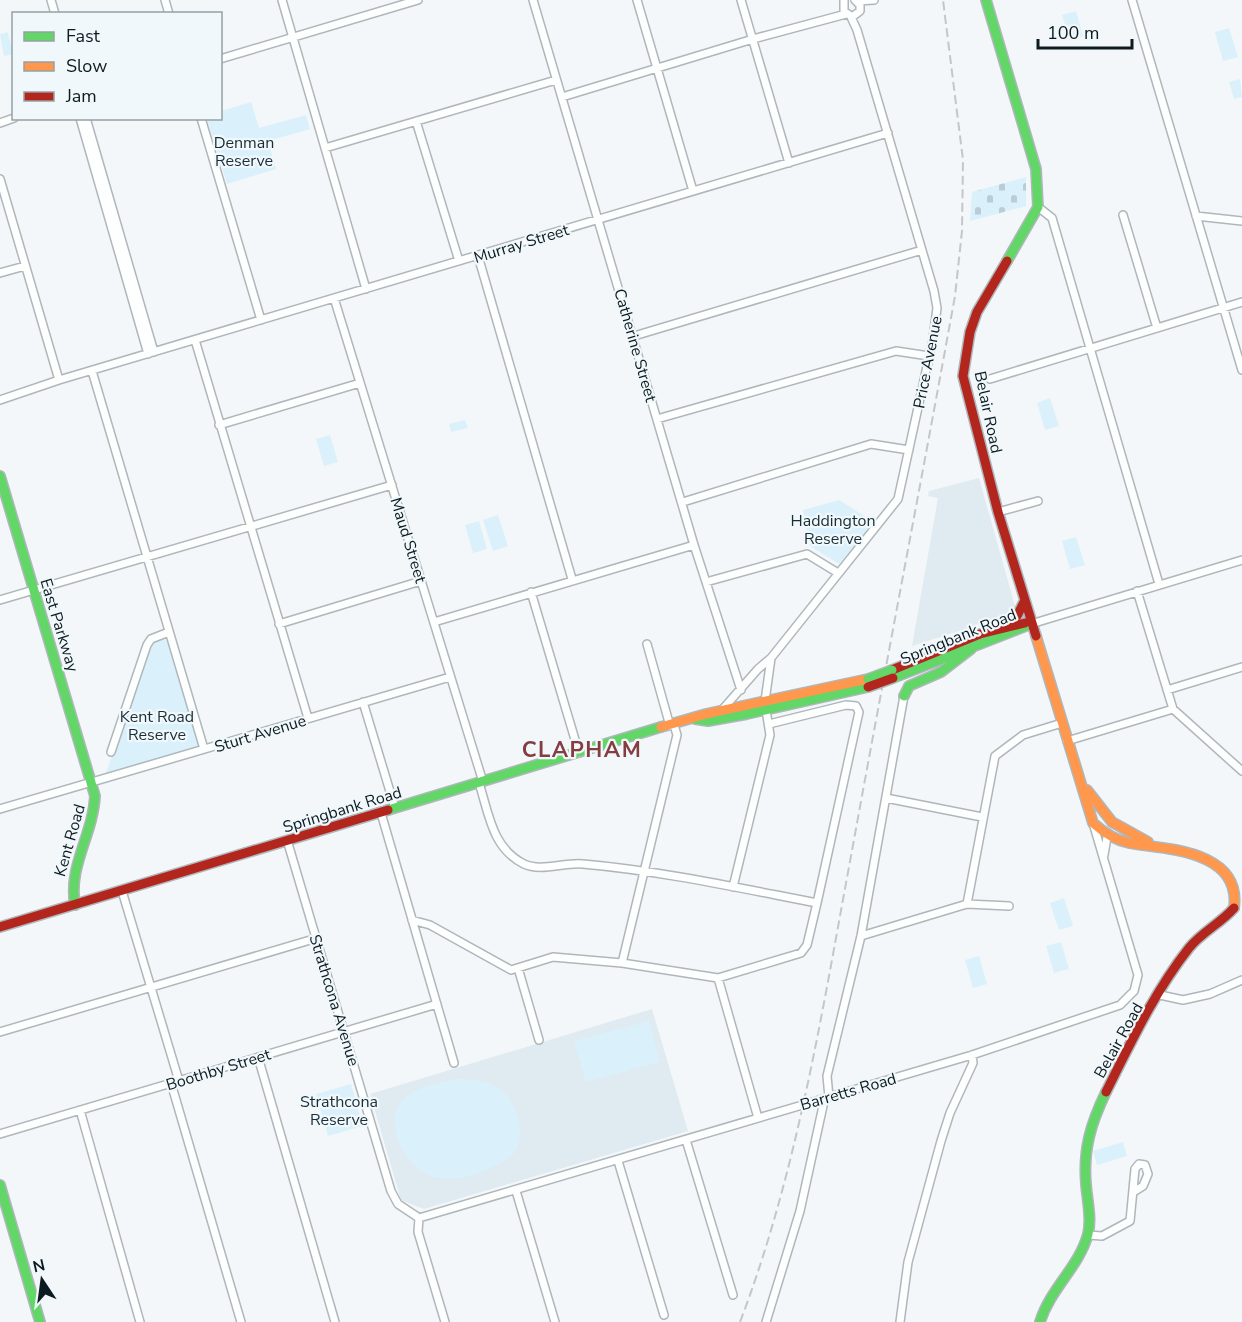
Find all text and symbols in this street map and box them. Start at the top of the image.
legend [12,12,222,120]
scale bar [1038,12,1132,50]
text: 100 m [1047,21,1099,45]
text: Fast [66,24,101,48]
text: Slow [66,54,107,78]
text: Jam [65,84,97,108]
park label: Denman Reserve [214,132,274,172]
street label: Murray Street [471,219,572,269]
street label: Catherine Street [608,286,662,405]
street label: Price Avenue [908,314,948,410]
street label: Belair Road [969,369,1007,455]
street label: Maud Street [385,495,432,586]
park label: Haddington Reserve [791,510,876,550]
street label: East Parkway [34,576,84,675]
street label: Springbank Road [897,604,1020,670]
park label: Kent Road Reserve [120,706,194,746]
street label: Sturt Avenue [212,710,309,758]
district label: CLAPHAM [522,735,642,765]
street label: Springbank Road [280,781,404,839]
street label: Kent Road [49,802,91,879]
street label: Strathcona Avenue [304,932,365,1069]
street label: Belair Road [1089,999,1149,1082]
street label: Boothby Street [163,1043,274,1096]
street label: Barretts Road [798,1068,899,1116]
park label: Strathcona Reserve [300,1091,378,1131]
north arrow [12,1250,72,1310]
text: N [31,1254,47,1278]

